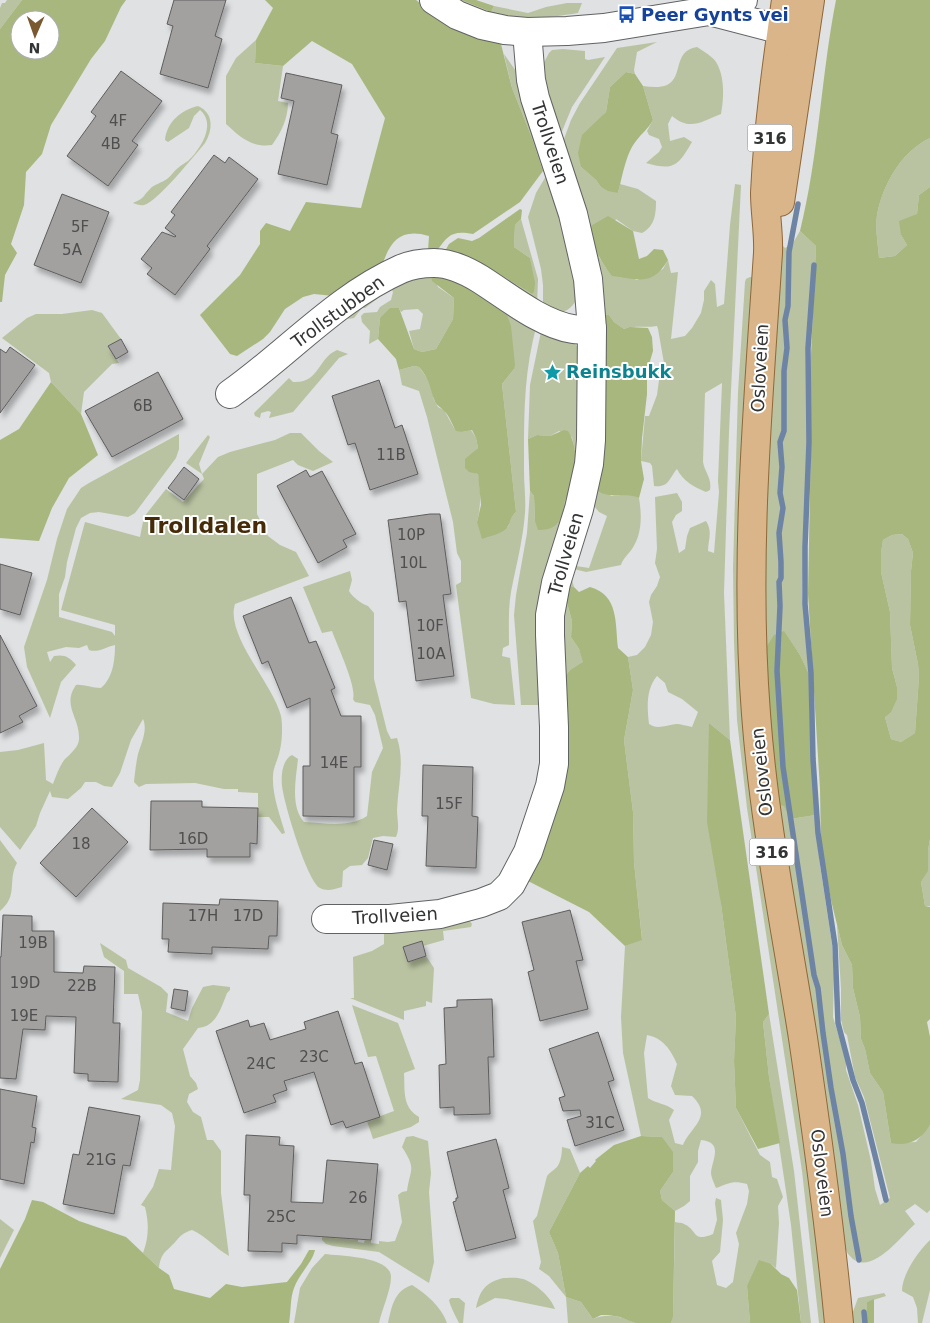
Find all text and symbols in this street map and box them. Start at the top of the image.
place label: Peer Gynts vei [641,4,789,25]
bus stop icon: Peer Gynts vei [617,5,637,25]
north arrow [10,10,60,60]
text: N [28,40,41,56]
street label: Trollveien [527,98,574,187]
house number: 4F [109,112,127,130]
road number: 316 [748,125,792,152]
house number: 4B [101,135,121,153]
house number: 5F [71,218,89,236]
house number: 5A [62,241,83,259]
street label: Trollstubben [286,271,388,353]
street label: Osloveien [747,323,772,413]
place label: Reinsbukk [566,361,672,382]
place icon: Reinsbukk [542,362,562,382]
house number: 6B [133,397,153,415]
house number: 11B [376,446,406,464]
street label: Trollveien [543,510,587,599]
district label: Trolldalen [145,513,267,538]
house number: 10P [397,526,425,544]
house number: 10L [399,554,427,572]
house number: 10F [416,617,444,635]
house number: 10A [416,645,446,663]
street label: Osloveien [746,727,777,817]
house number: 14E [320,754,348,772]
house number: 15F [435,795,463,813]
house number: 16D [178,830,208,848]
house number: 18 [71,835,91,853]
road number: 316 [750,839,794,866]
street label: Trollveien [351,903,438,928]
house number: 17H [188,907,218,925]
house number: 17D [233,907,263,925]
house number: 19B [18,934,48,952]
house number: 19D [10,974,40,992]
house number: 22B [67,977,97,995]
house number: 19E [10,1007,38,1025]
house number: 23C [299,1048,329,1066]
house number: 24C [246,1055,276,1073]
house number: 31C [585,1114,615,1132]
street label: Osloveien [807,1128,838,1218]
house number: 21G [86,1151,116,1169]
house number: 26 [348,1189,368,1207]
house number: 25C [266,1208,296,1226]

